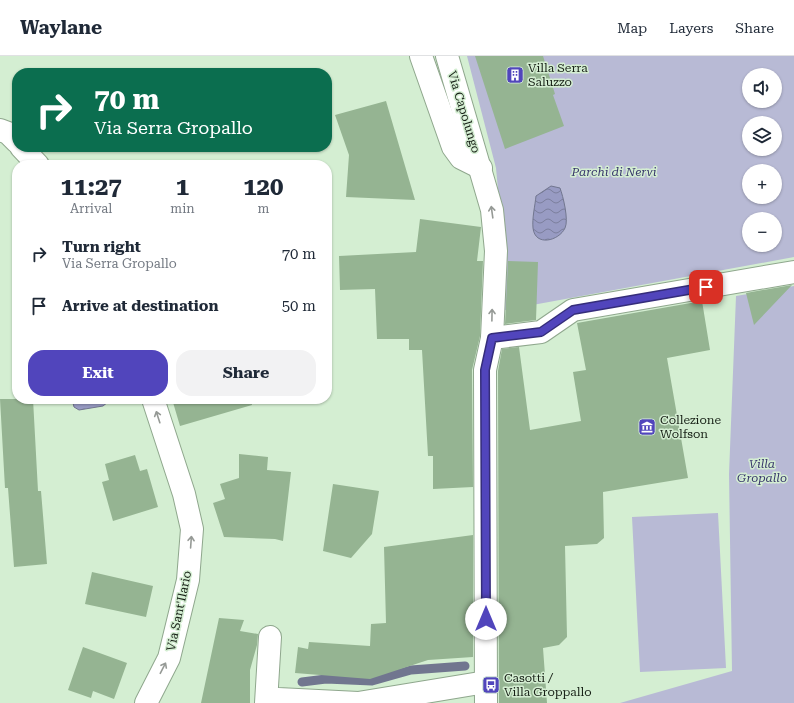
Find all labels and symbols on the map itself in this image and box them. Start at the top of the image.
place label: Villa Serra Saluzzo [528,61,588,89]
building icon: Villa Serra Saluzzo [505,65,525,85]
street label: Via Capolungo [445,69,483,155]
park label: Parchi di Nervi [571,165,657,179]
one-way arrow [488,206,496,219]
pin [689,270,723,304]
one-way arrow [488,309,496,322]
one-way arrow [154,411,161,424]
place label: Collezione Wolfson [660,413,722,441]
museum icon: Collezione Wolfson [637,417,657,437]
park label: Villa Gropallo [737,457,787,485]
one-way arrow [187,536,194,549]
street label: Via Sant'Ilario [164,570,194,652]
position arrow [465,598,507,640]
one-way arrow [160,663,168,675]
place label: Casotti / Villa Groppallo [504,671,592,699]
bus stop icon: Casotti / Villa Groppallo [481,675,501,695]

